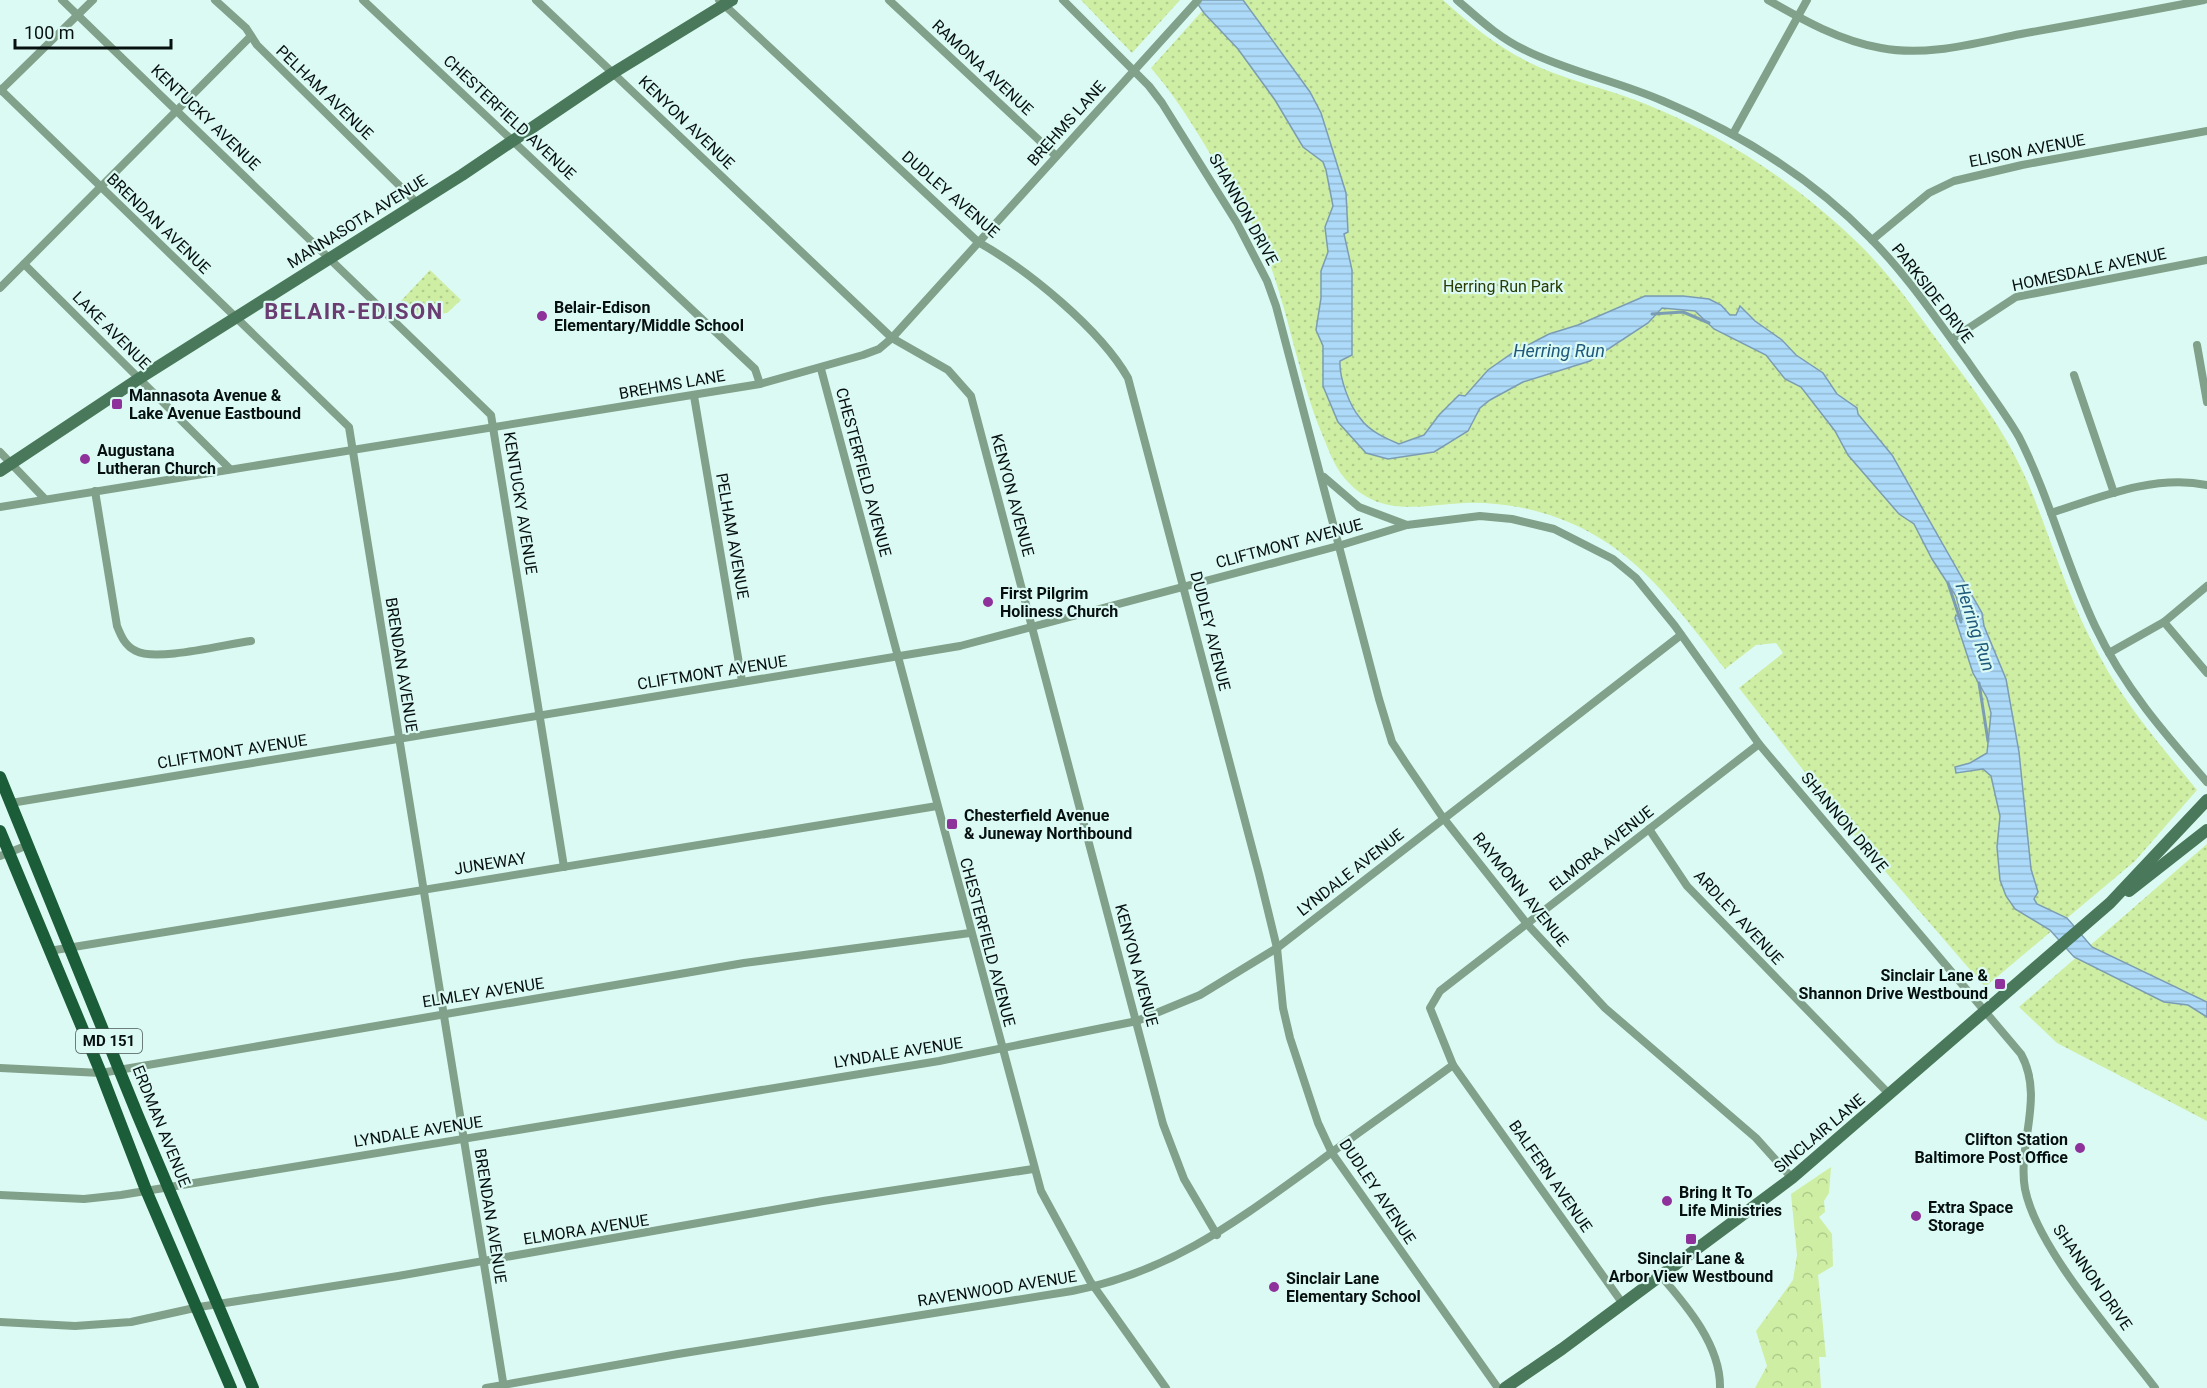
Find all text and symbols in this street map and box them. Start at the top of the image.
scale bar [15,12,171,50]
street label: RAMONA AVENUE [928,16,1037,119]
text: 100 m [24,22,75,43]
street label: PELHAM AVENUE [272,41,377,144]
street label: CHESTERFIELD AVENUE [439,51,580,184]
street label: KENTUCKY AVENUE [147,60,264,174]
street label: KENYON AVENUE [635,72,739,173]
street label: BREHMS LANE [1023,77,1109,170]
street label: ELISON AVENUE [1967,130,2087,171]
street label: DUDLEY AVENUE [898,147,1003,242]
street label: SHANNON DRIVE [1205,150,1282,268]
street label: BRENDAN AVENUE [103,169,214,278]
street label: MANNASOTA AVENUE [284,171,431,272]
street label: PARKSIDE DRIVE [1888,240,1977,347]
street label: HOMESDALE AVENUE [2010,244,2168,295]
park label: Herring Run Park [1443,277,1564,296]
street label: LAKE AVENUE [69,287,155,373]
place label: Belair-Edison Elementary/Middle School [554,298,744,335]
district label: BELAIR-EDISON [264,299,444,324]
marker: Belair-Edison Elementary/Middle School [535,309,549,323]
water label: Herring Run [1513,340,1605,361]
street label: BREHMS LANE [618,366,727,403]
place label: Mannasota Avenue & Lake Avenue Eastbound [129,386,301,423]
street label: CHESTERFIELD AVENUE [832,386,895,559]
marker: Mannasota Avenue & Lake Avenue Eastbound [110,397,124,411]
street label: KENTUCKY AVENUE [500,430,541,576]
street label: KENYON AVENUE [987,432,1038,558]
place label: Augustana Lutheran Church [97,441,216,478]
marker: Augustana Lutheran Church [78,452,92,466]
street label: PELHAM AVENUE [712,472,753,601]
street label: CLIFTMONT AVENUE [1214,515,1365,572]
street label: DUDLEY AVENUE [1186,569,1235,693]
water label: Herring Run [1951,580,2000,674]
place label: First Pilgrim Holiness Church [1000,584,1118,621]
marker: First Pilgrim Holiness Church [981,595,995,609]
street label: BRENDAN AVENUE [381,596,422,734]
street label: CLIFTMONT AVENUE [636,651,788,694]
street label: CLIFTMONT AVENUE [156,730,308,773]
street label: SHANNON DRIVE [1797,768,1892,876]
street label: ELMORA AVENUE [1545,802,1657,895]
place label: Chesterfield Avenue & Juneway Northbound [964,806,1132,843]
marker: Chesterfield Avenue & Juneway Northbound [945,817,959,831]
street label: LYNDALE AVENUE [1293,825,1407,920]
street label: RAYMONN AVENUE [1469,829,1572,950]
street label: JUNEWAY [453,848,528,879]
street label: CHESTERFIELD AVENUE [956,856,1019,1029]
street label: ARDLEY AVENUE [1690,866,1787,968]
street label: KENYON AVENUE [1111,902,1162,1028]
place label: Sinclair Lane & Shannon Drive Westbound [1799,966,1988,1003]
street label: ELMLEY AVENUE [421,973,545,1011]
marker: Sinclair Lane & Shannon Drive Westbound [1993,977,2007,991]
road number: MD 151 [76,1029,142,1053]
street label: LYNDALE AVENUE [832,1033,964,1072]
street label: ERDMAN AVENUE [129,1063,195,1190]
street label: SINCLAIR LANE [1770,1090,1869,1177]
street label: LYNDALE AVENUE [352,1112,484,1151]
street label: BALFERN AVENUE [1505,1117,1596,1236]
place label: Clifton Station Baltimore Post Office [1914,1130,2068,1167]
street label: DUDLEY AVENUE [1335,1135,1420,1247]
marker: Clifton Station Baltimore Post Office [2073,1141,2087,1155]
street label: BRENDAN AVENUE [470,1147,511,1285]
place label: Bring It To Life Ministries [1679,1183,1782,1220]
marker: Bring It To Life Ministries [1660,1194,1674,1208]
place label: Extra Space Storage [1928,1198,2013,1235]
marker: Extra Space Storage [1909,1209,1923,1223]
street label: ELMORA AVENUE [522,1210,650,1249]
street label: SHANNON DRIVE [2049,1221,2136,1334]
marker: Sinclair Lane & Arbor View Westbound [1684,1232,1698,1246]
place label: Sinclair Lane & Arbor View Westbound [1609,1249,1773,1286]
street label: RAVENWOOD AVENUE [916,1267,1078,1310]
place label: Sinclair Lane Elementary School [1286,1269,1421,1306]
marker: Sinclair Lane Elementary School [1267,1280,1281,1294]

